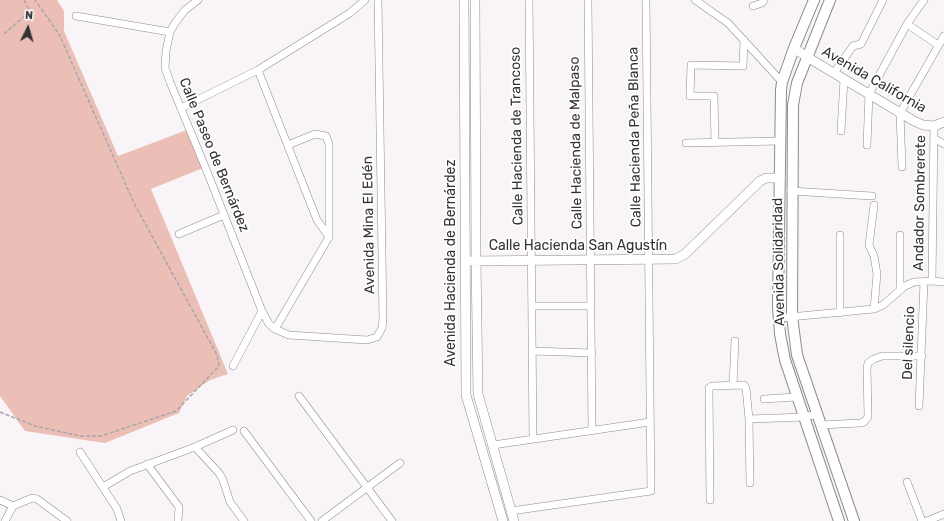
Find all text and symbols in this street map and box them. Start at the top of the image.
north arrow [8,8,48,48]
text: N [25,9,34,22]
street label: Avenida California [819,43,929,117]
street label: Calle Hacienda de Trancoso [507,47,527,225]
street label: Calle Hacienda Peña Blanca [625,47,645,227]
street label: Calle Hacienda de Malpaso [566,56,586,230]
street label: Calle Paseo de Bernárdez [175,75,253,235]
street label: Andador Sombrerete [910,135,930,271]
street label: Avenida Mina El Edén [359,156,379,294]
street label: Avenida Hacienda de Bernárdez [443,159,459,367]
street label: Avenida Solidaridad [769,198,789,326]
street label: Calle Hacienda San Agustín [489,238,667,254]
street label: Del silencio [899,306,919,380]

